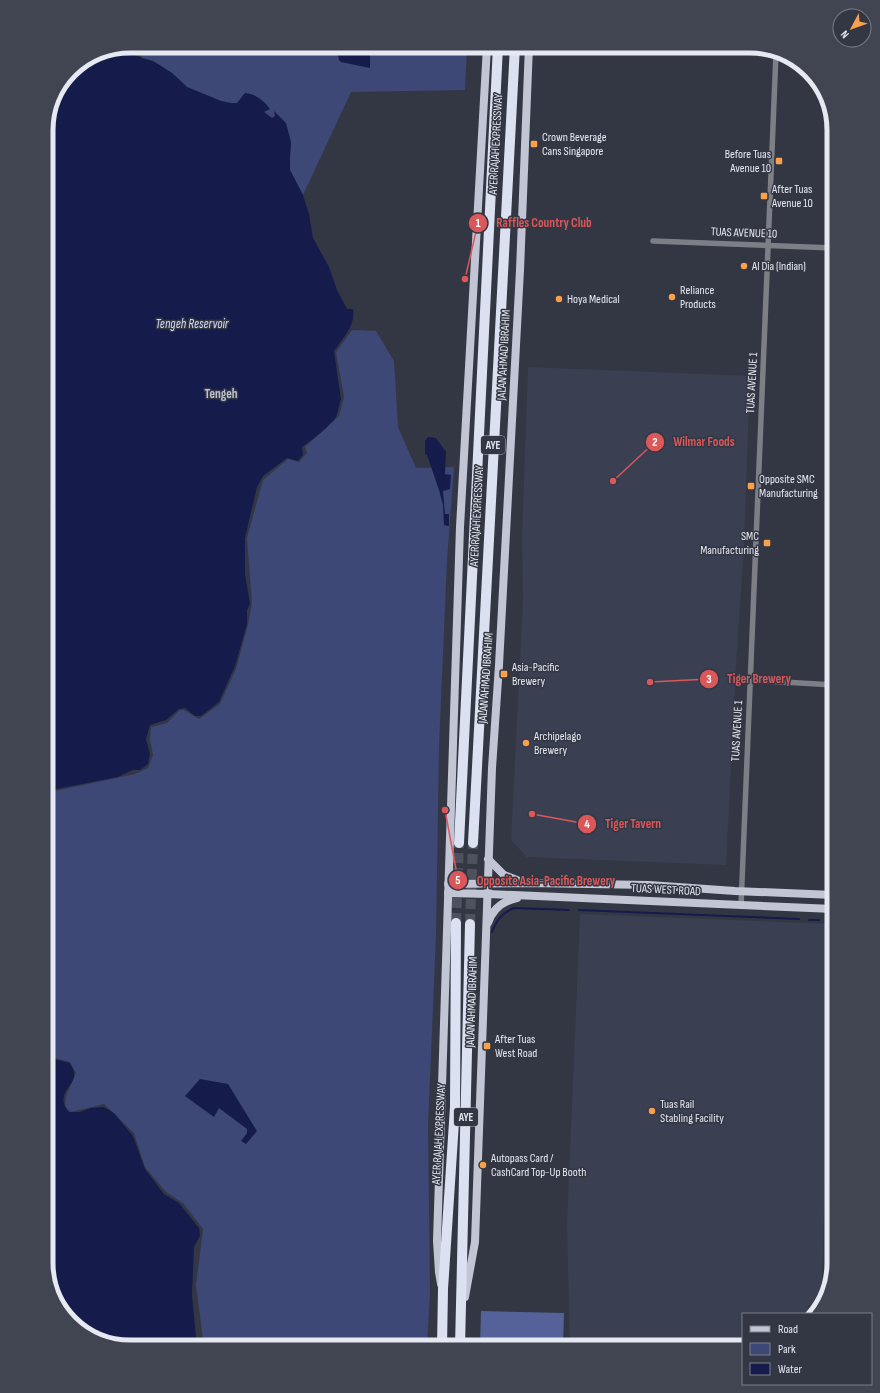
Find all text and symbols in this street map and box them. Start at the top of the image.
north arrow [832,8,872,48]
text: N [838,28,852,41]
street label: AYER RAJAH EXPRESSWAY [486,93,506,196]
place label: Crown Beverage Cans Singapore [542,130,607,159]
marker: Crown Beverage Cans Singapore [529,139,539,149]
place label: Before Tuas Avenue 10 [725,147,771,176]
marker: Before Tuas Avenue 10 [774,156,784,166]
place label: After Tuas Avenue 10 [771,182,813,211]
marker: After Tuas Avenue 10 [759,191,769,201]
callout: Raffles Country Club [468,210,600,235]
text: Raffles Country Club [496,215,592,231]
text: 1 [476,216,481,231]
street label: TUAS AVENUE 10 [711,224,777,242]
place label: Al Dia (Indian) [751,259,806,274]
marker: Al Dia (Indian) [739,261,749,271]
place label: Reliance Products [680,283,716,312]
place label: Hoya Medical [567,292,620,307]
marker: Reliance Products [667,292,677,302]
marker: Hoya Medical [554,294,564,304]
street label: JALAN AHMAD IBRAHIM [494,309,514,402]
water label: Tengeh Reservoir [156,316,230,332]
street label: TUAS AVENUE 1 [743,351,761,414]
district label: Tengeh [205,386,238,402]
callout: Wilmar Foods [645,429,742,454]
text: Wilmar Foods [673,434,735,450]
text: 2 [652,435,658,450]
road number: AYE [481,436,505,454]
street label: AYER RAJAH EXPRESSWAY [467,465,487,568]
place label: Opposite SMC Manufacturing [759,472,818,501]
marker: Opposite SMC Manufacturing [746,481,756,491]
place label: SMC Manufacturing [700,529,759,558]
marker: SMC Manufacturing [762,538,772,548]
street label: JALAN AHMAD IBRAHIM [475,632,497,725]
place label: Asia-Pacific Brewery [511,660,560,689]
callout: Tiger Brewery [699,666,799,691]
marker: Asia-Pacific Brewery [499,669,509,679]
text: Tiger Brewery [727,671,791,687]
text: 3 [706,672,712,687]
street label: TUAS AVENUE 1 [728,699,746,762]
place label: Archipelago Brewery [533,729,581,758]
marker: Archipelago Brewery [521,738,531,748]
callout: Tiger Tavern [577,811,669,836]
text: Tiger Tavern [605,816,661,832]
text: 4 [584,817,590,832]
callout: Opposite Asia-Pacific Brewery [448,868,623,893]
text: 5 [455,873,461,888]
text: Opposite Asia-Pacific Brewery [477,873,616,889]
street label: TUAS WEST ROAD [631,881,701,899]
street label: JALAN AHMAD IBRAHIM [463,956,481,1049]
place label: After Tuas West Road [494,1032,537,1061]
marker: After Tuas West Road [482,1041,492,1051]
street label: AYER RAJAH EXPRESSWAY [429,1083,449,1186]
place label: Tuas Rail Stabling Facility [660,1097,724,1126]
marker: Tuas Rail Stabling Facility [647,1106,657,1116]
road number: AYE [454,1108,478,1126]
place label: Autopass Card / CashCard Top-Up Booth [490,1151,586,1180]
marker: Autopass Card / CashCard Top-Up Booth [478,1160,488,1170]
legend [742,1313,872,1385]
text: Road [778,1322,798,1337]
text: Park [778,1342,796,1357]
text: Water [778,1362,802,1377]

